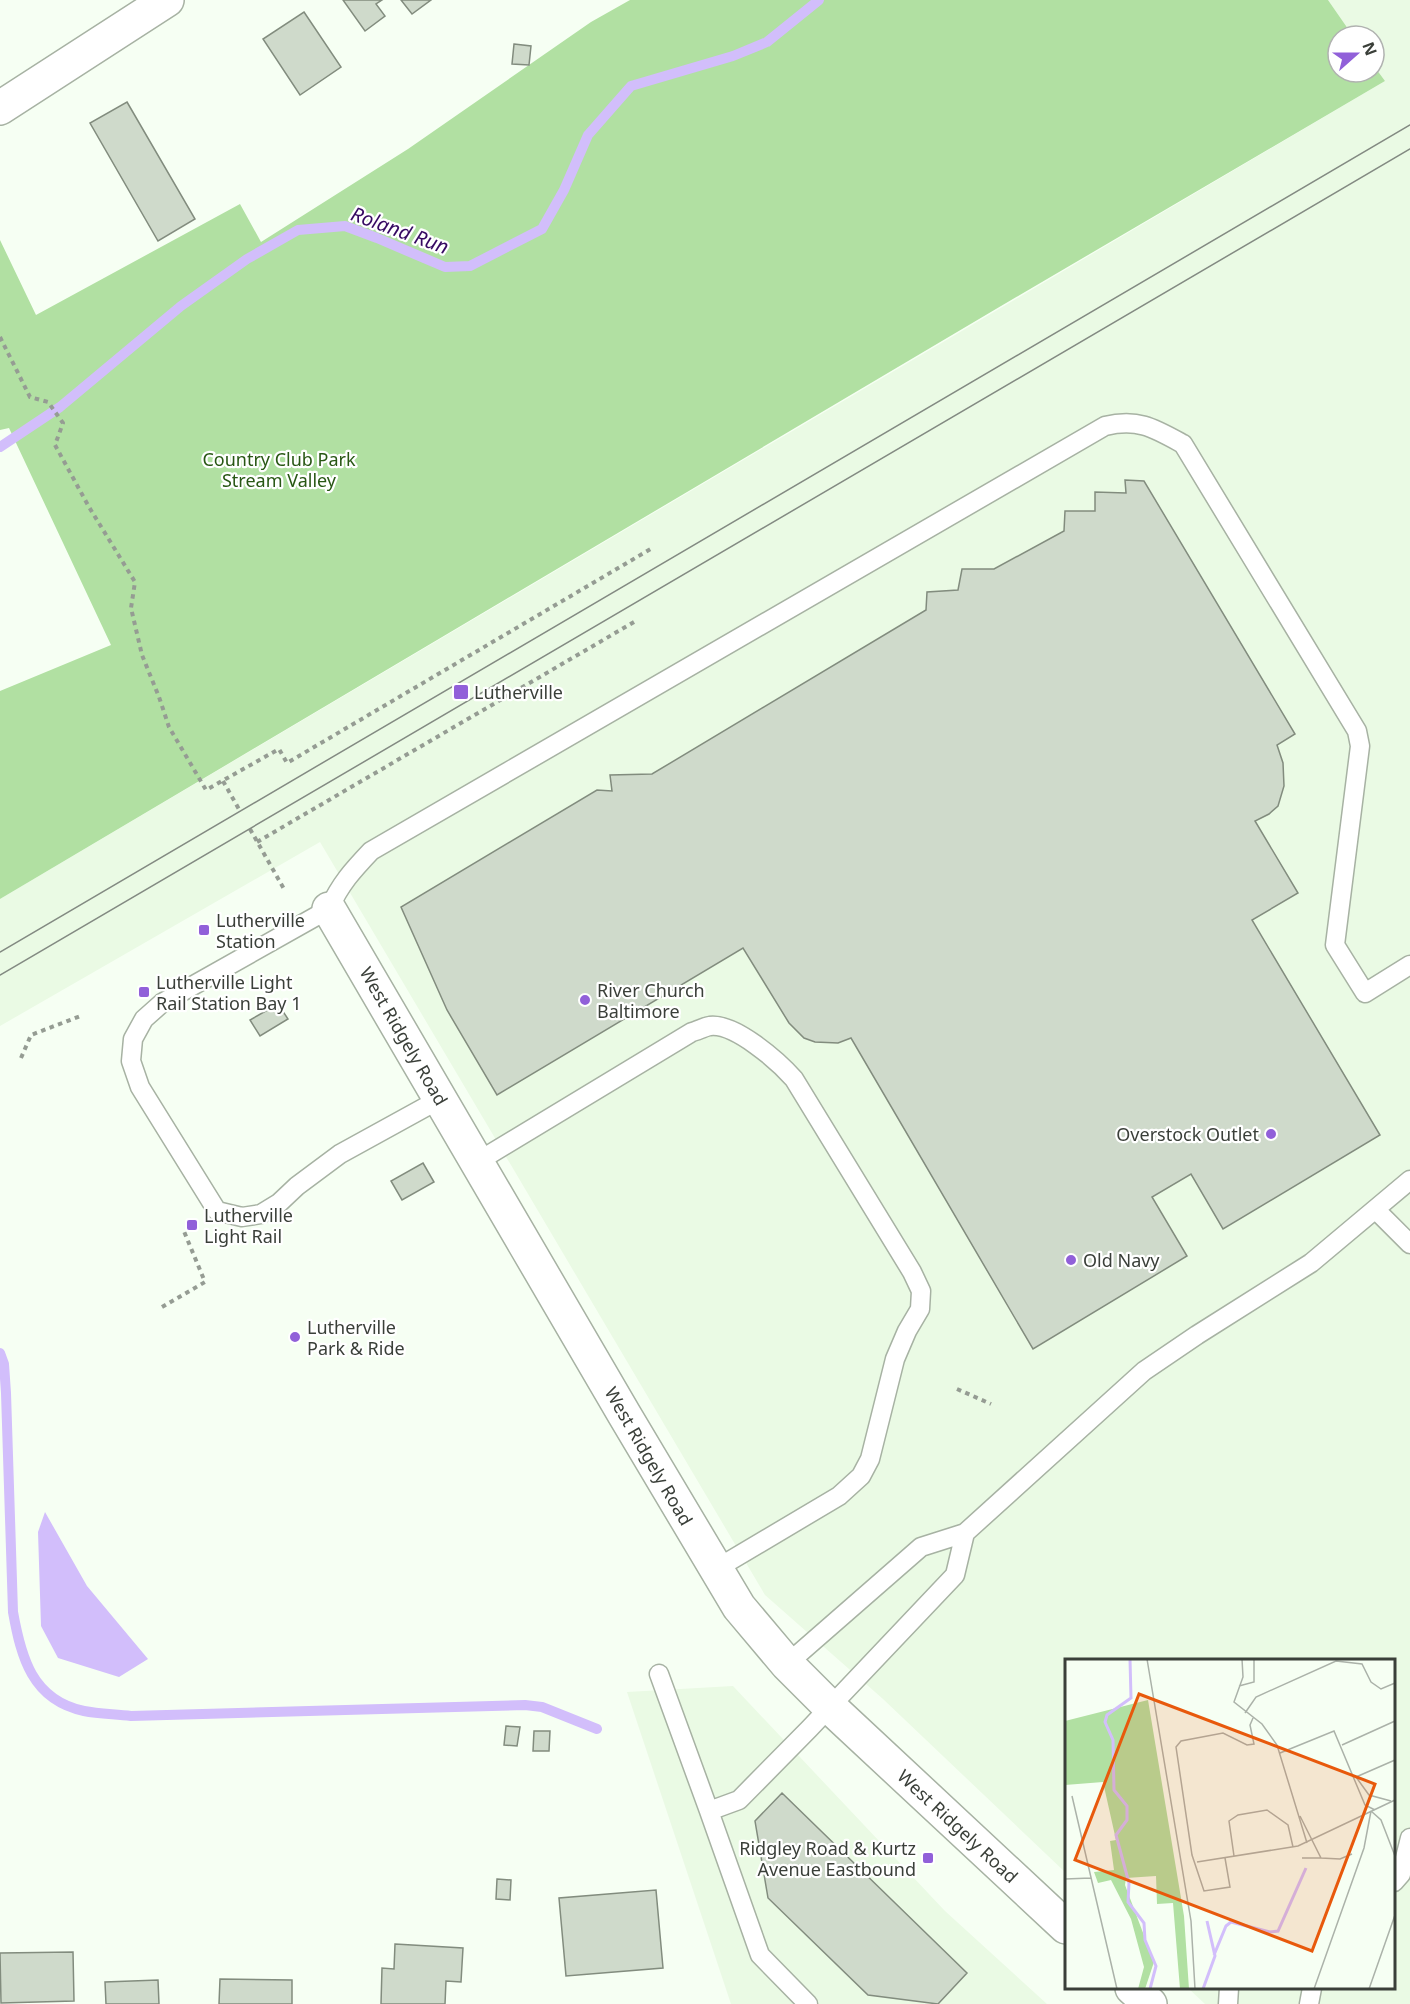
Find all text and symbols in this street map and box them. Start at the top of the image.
north arrow [1326,24,1386,84]
text: N [1357,39,1383,59]
water label: Roland Run [347,200,453,260]
park label: Country Club Park Stream Valley [202,447,356,492]
place label: Lutherville [474,680,563,704]
marker: Lutherville [452,683,470,701]
place label: Lutherville Station [216,908,305,953]
marker: Lutherville Station [197,923,211,937]
street label: West Ridgely Road [355,962,453,1110]
place label: Lutherville Light Rail Station Bay 1 [156,970,302,1015]
place label: River Church Baltimore [597,978,705,1023]
marker: Lutherville Light Rail Station Bay 1 [137,985,151,999]
marker: River Church Baltimore [578,993,592,1007]
place label: Overstock Outlet [1116,1122,1260,1146]
marker: Overstock Outlet [1264,1127,1278,1141]
place label: Lutherville Light Rail [204,1203,293,1248]
marker: Lutherville Light Rail [185,1218,199,1232]
place label: Old Navy [1083,1248,1160,1272]
marker: Old Navy [1064,1253,1078,1267]
place label: Lutherville Park & Ride [307,1315,405,1360]
marker: Lutherville Park & Ride [288,1330,302,1344]
street label: West Ridgely Road [600,1382,698,1530]
inset map [1065,1659,1395,1989]
street label: West Ridgely Road [893,1764,1023,1888]
place label: Ridgley Road & Kurtz Avenue Eastbound [739,1836,916,1881]
marker: Ridgley Road & Kurtz Avenue Eastbound [921,1851,935,1865]

